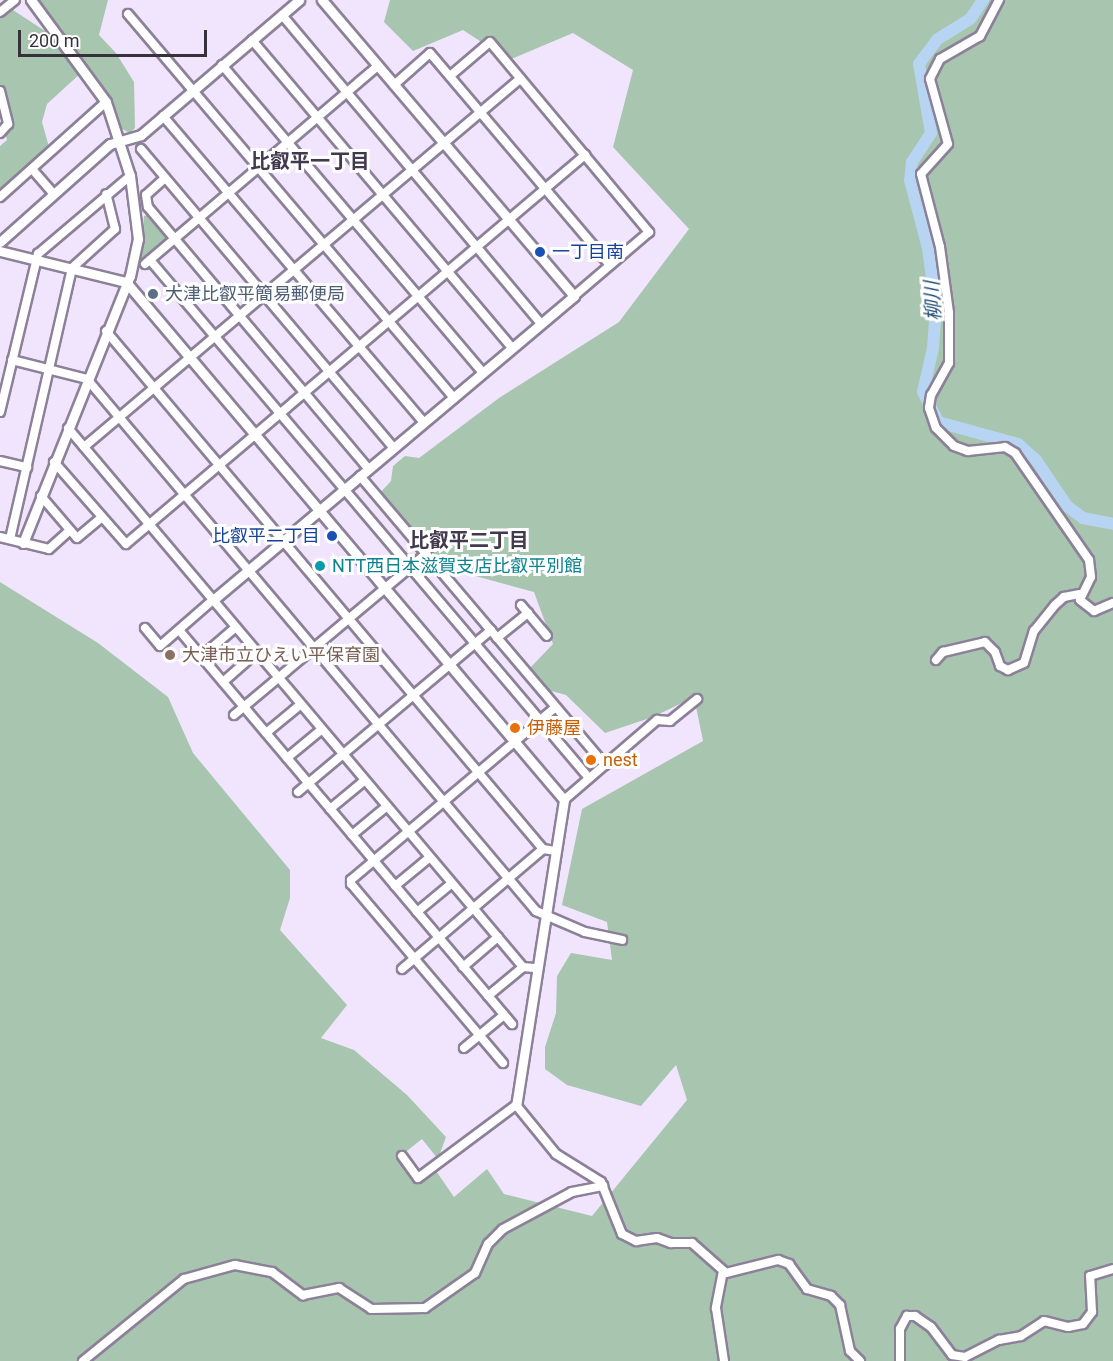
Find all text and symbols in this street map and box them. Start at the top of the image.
scale bar [21,18,210,56]
text: 200 m [29,30,80,51]
district label: 比叡平一丁目 [250,149,370,173]
place label: 一丁目南 [552,241,624,263]
marker: 一丁目南 [533,245,547,259]
water label: 柳川 [920,280,946,322]
place label: 大津比叡平簡易郵便局 [165,283,345,305]
marker: 大津比叡平簡易郵便局 [146,287,160,301]
place label: 比叡平二丁目 [212,525,320,547]
district label: 比叡平二丁目 [409,528,529,552]
marker: 比叡平二丁目 [325,529,339,543]
place label: NTT西日本滋賀支店比叡平別館 [332,555,582,577]
marker: NTT西日本滋賀支店比叡平別館 [313,559,327,573]
place label: 大津市立ひえい平保育園 [182,644,380,666]
marker: 大津市立ひえい平保育園 [163,648,177,662]
place label: 伊藤屋 [527,717,581,739]
marker: 伊藤屋 [508,721,522,735]
place label: nest [603,749,638,771]
marker: nest [584,753,598,767]

